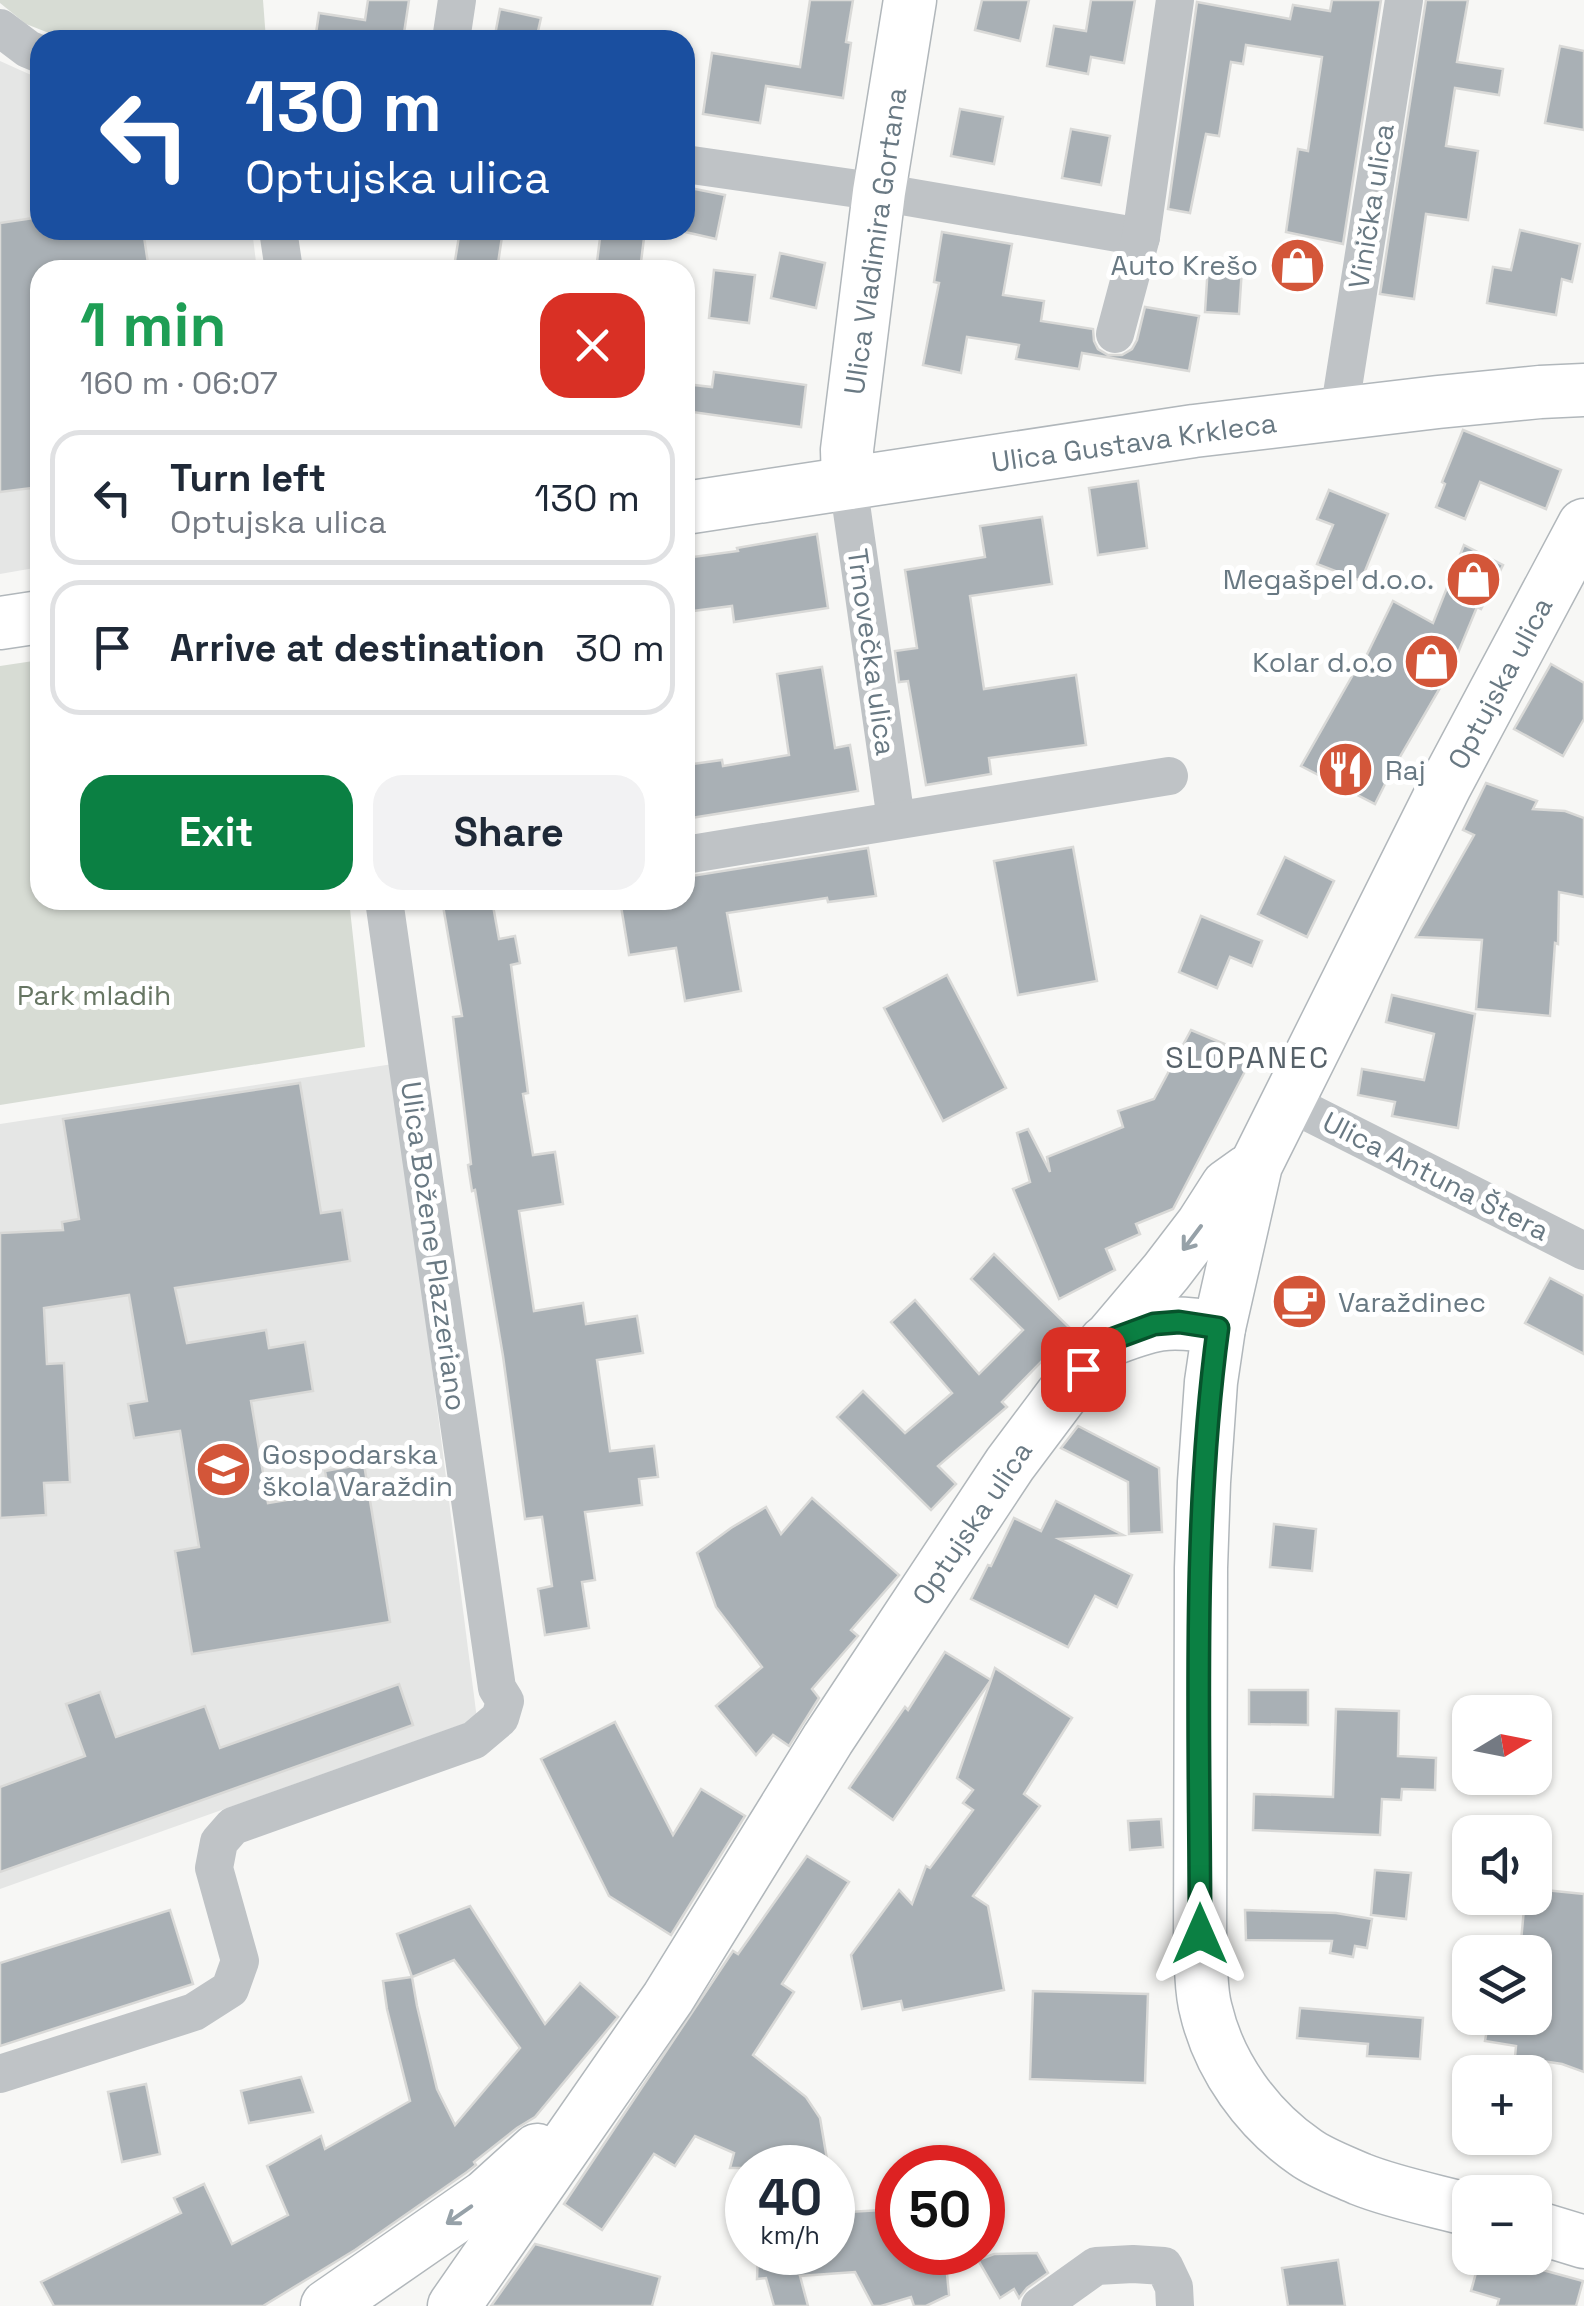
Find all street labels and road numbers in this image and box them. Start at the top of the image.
street label: Ulica Vladimira Gortana [836,85,914,397]
street label: Vinička ulica [1340,121,1402,291]
street label: Ulica Gustava Krkleca [989,404,1279,480]
street label: Trnovečka ulica [840,546,904,758]
street label: Optujska ulica [1440,591,1560,775]
street label: Ulica Božene Plazzeriano [393,1079,475,1413]
street label: Ulica Antuna Štera [1317,1103,1555,1249]
street label: Optujska ulica [904,1434,1040,1612]

